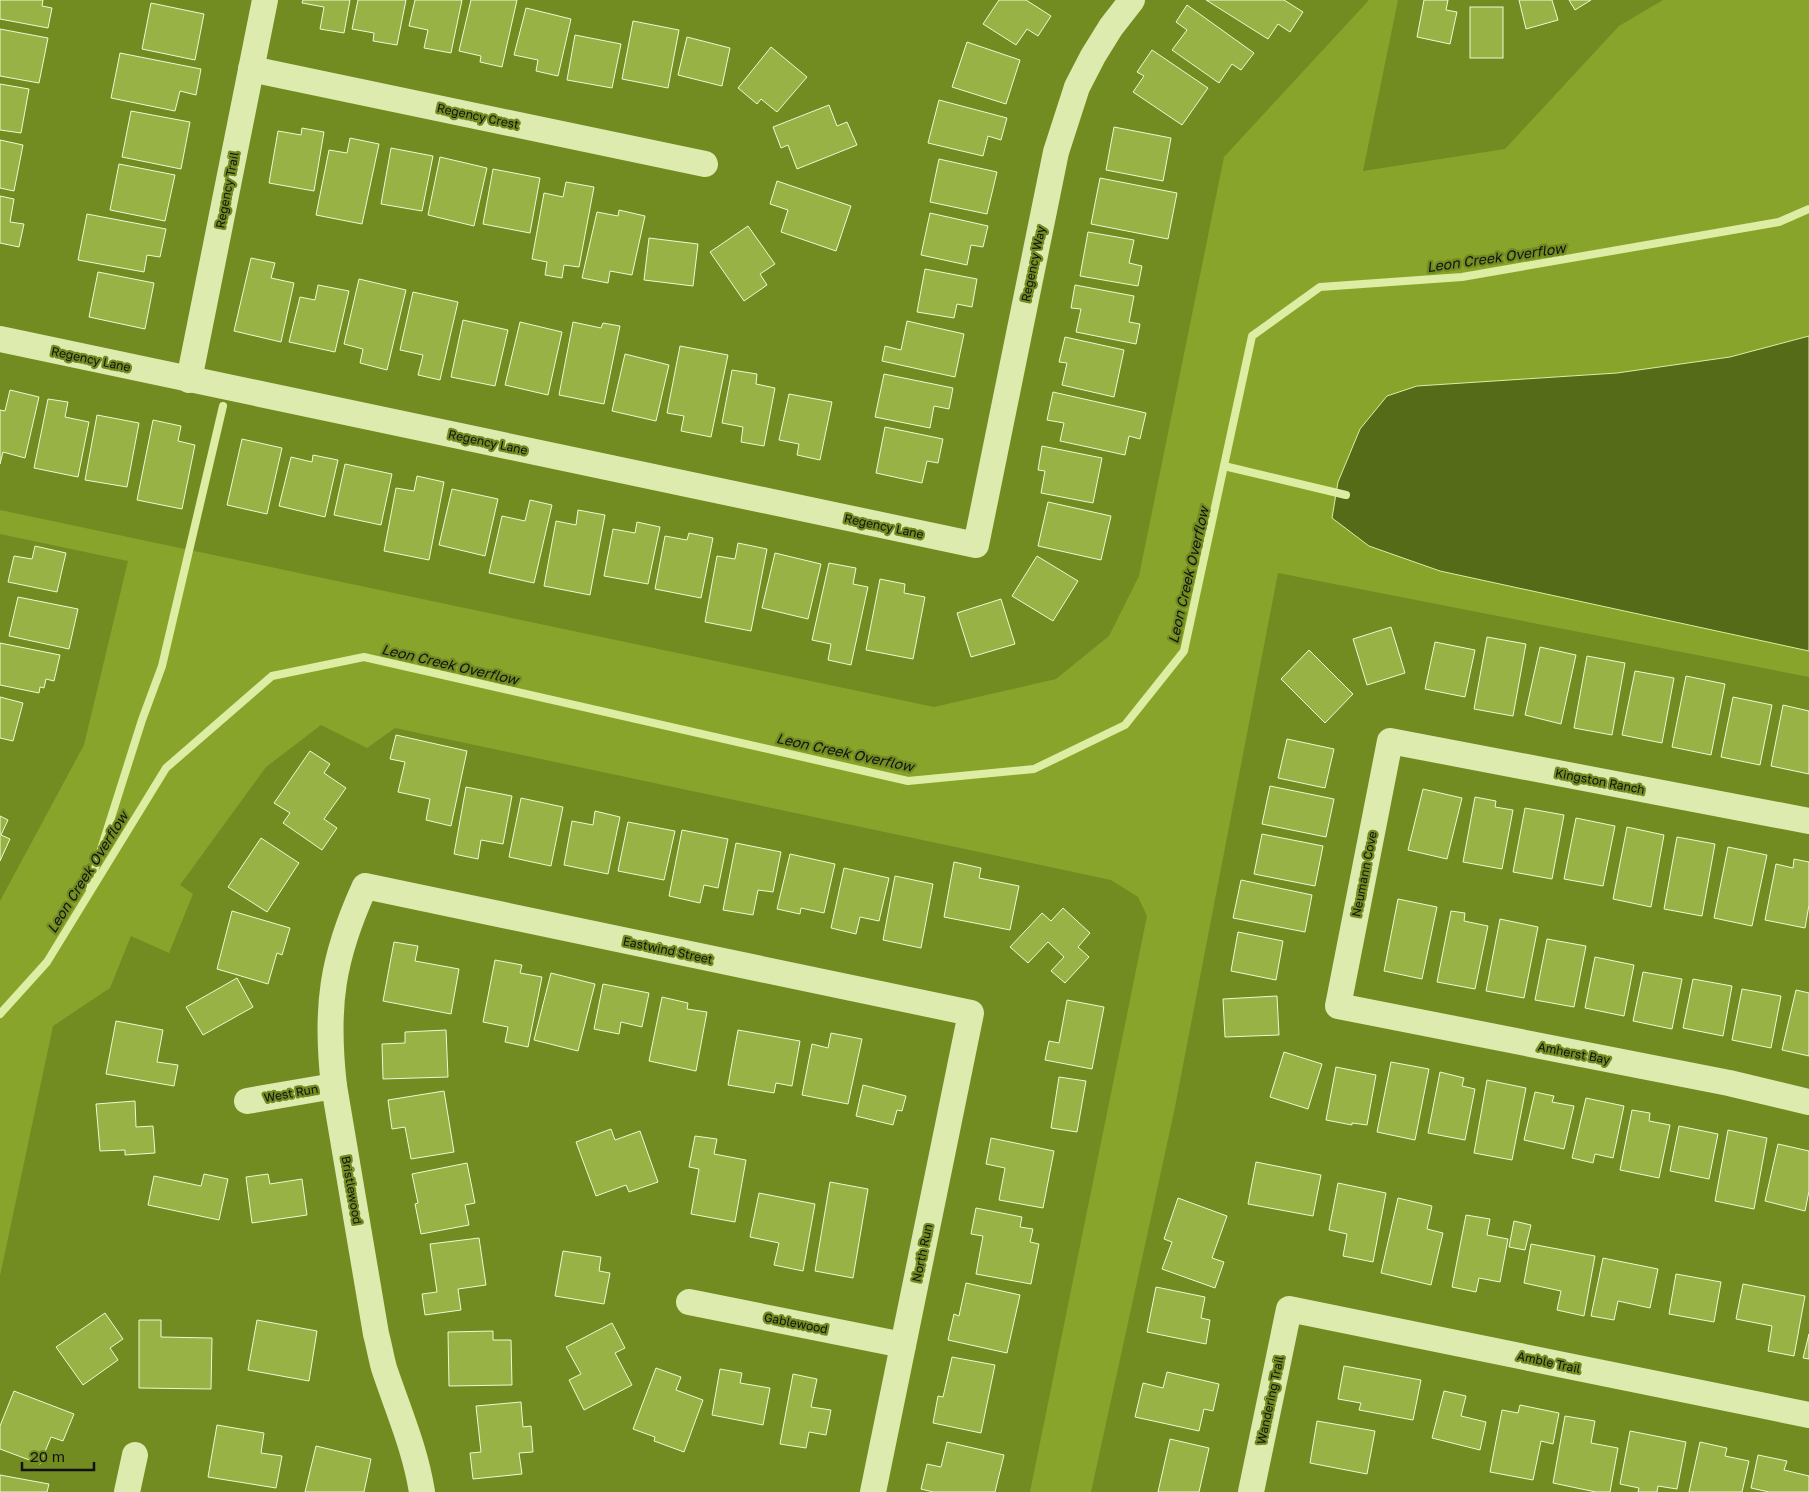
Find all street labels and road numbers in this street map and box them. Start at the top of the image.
street label: Regency Crest [436,100,521,132]
street label: Regency Trail [212,150,242,229]
street label: Regency Way [1018,224,1048,303]
street label: Regency Lane [50,343,132,375]
street label: Regency Lane [447,426,529,458]
street label: Regency Lane [843,510,925,542]
street label: Kingston Ranch [1554,765,1646,797]
street label: Neumann Cove [1348,830,1380,918]
street label: Eastwind Street [622,933,714,967]
street label: Amherst Bay [1537,1039,1612,1067]
street label: West Run [263,1081,319,1105]
street label: Bristlewood [339,1155,365,1225]
street label: North Run [909,1223,935,1283]
street label: Gablewood [763,1309,829,1337]
street label: Amble Trail [1516,1348,1582,1376]
street label: Wandering Trail [1253,1354,1287,1446]

